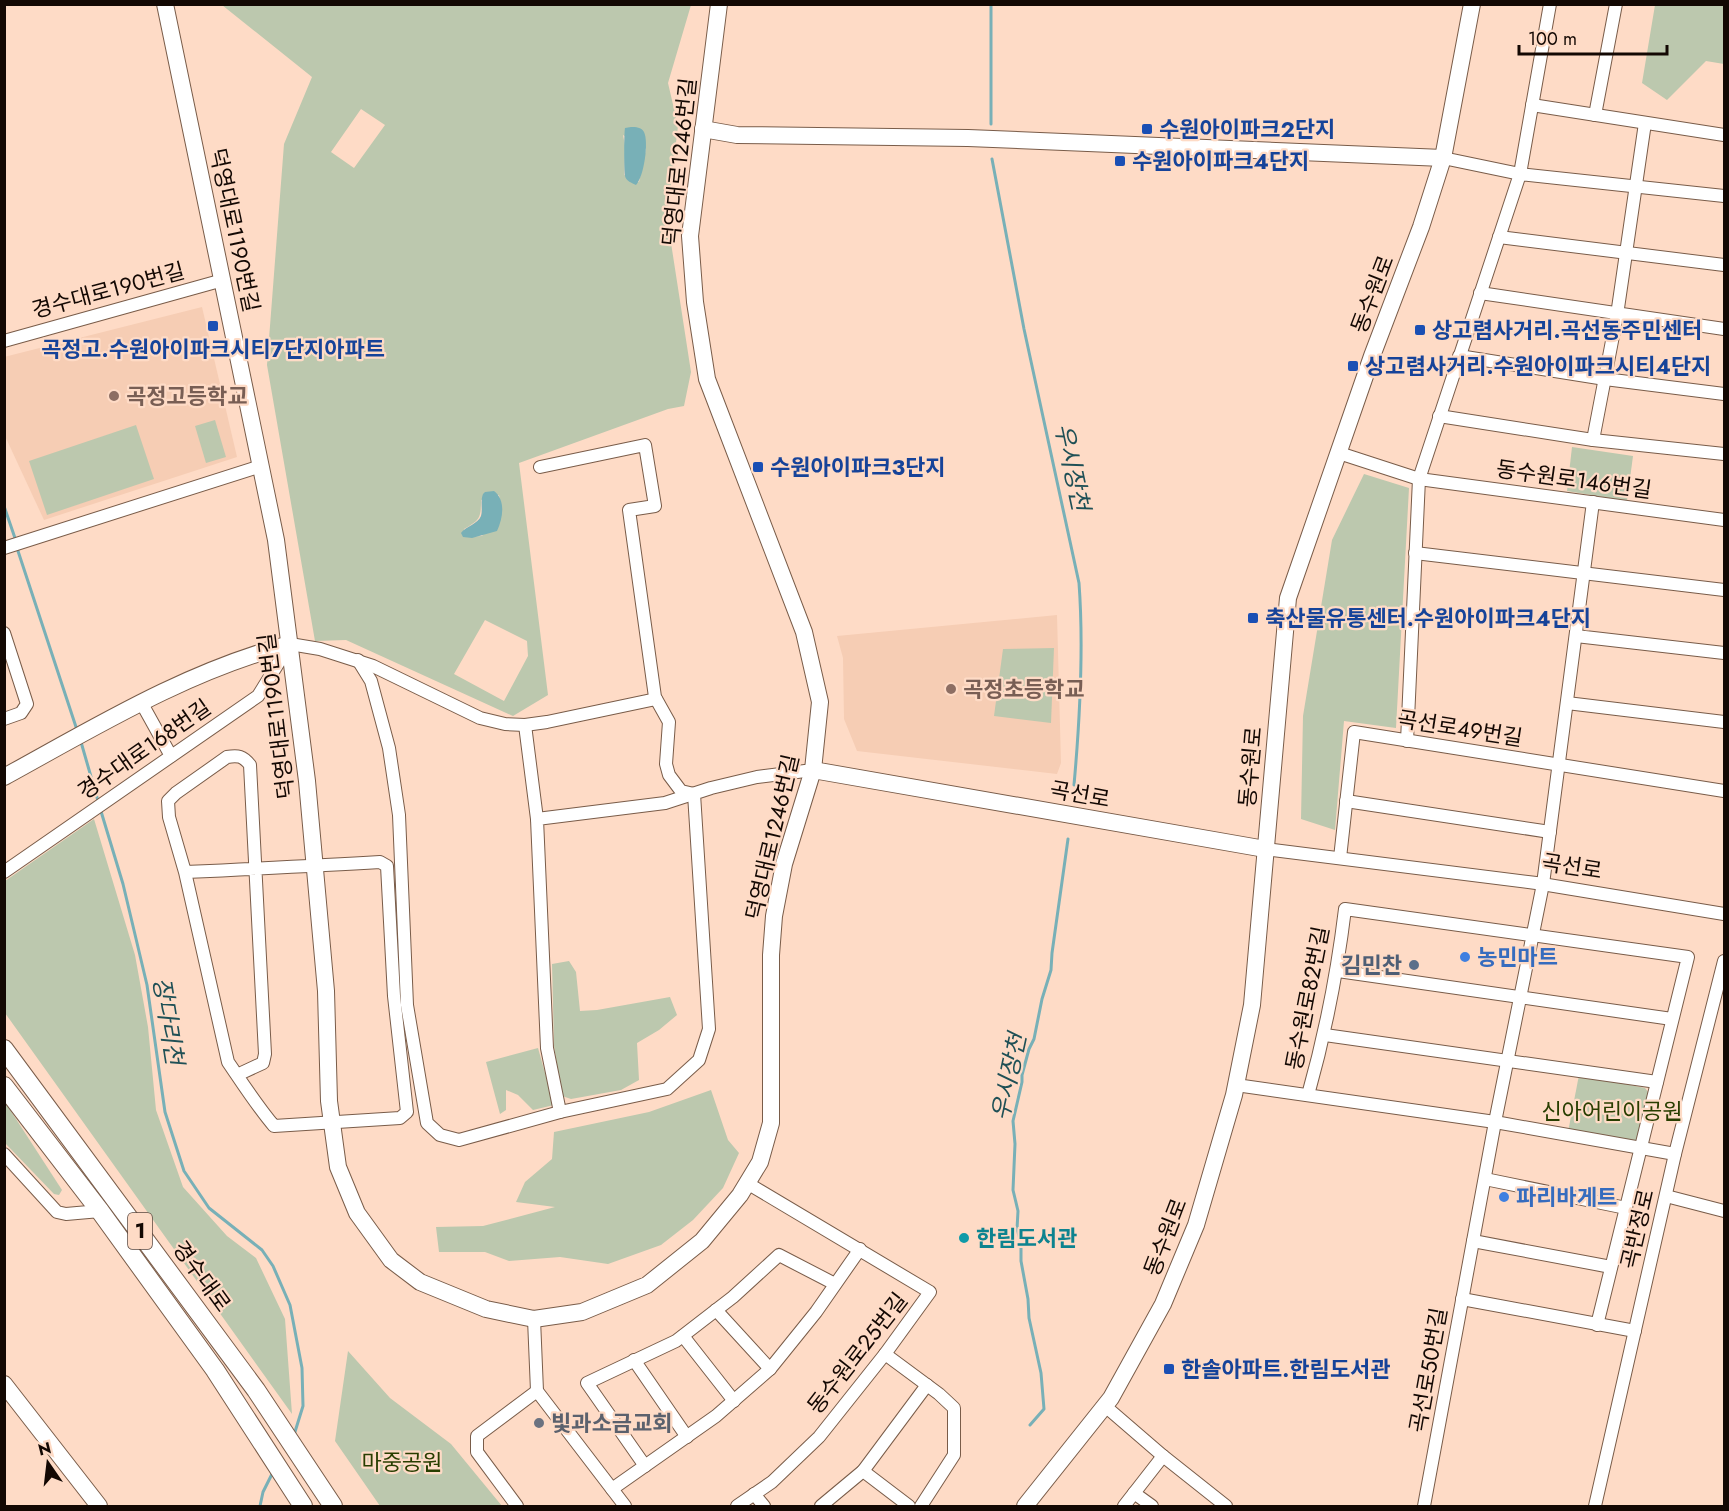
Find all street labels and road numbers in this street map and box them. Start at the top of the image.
street label: 덕영대로1246번길 [654,76,704,248]
street label: 덕영대로1190번길 [202,145,268,315]
street label: 동수원로 [1343,250,1401,338]
street label: 경수대로190번길 [28,254,188,326]
street label: 동수원로146번길 [1494,452,1654,506]
street label: 덕영대로1190번길 [250,631,302,801]
street label: 경수대로168번길 [71,691,217,807]
street label: 곡선로49번길 [1395,702,1525,754]
street label: 동수원로 [1231,725,1269,809]
street label: 덕영대로1246번길 [737,751,807,923]
street label: 곡선로 [1047,773,1113,815]
street label: 곡선로 [1540,845,1604,887]
street label: 동수원로82번길 [1277,923,1337,1073]
street label: 곡반정로 [1612,1186,1662,1272]
street label: 동수원로 [1136,1193,1194,1281]
road number: 1 [128,1213,152,1249]
street label: 경수대로 [165,1234,239,1318]
street label: 동수원로25번길 [799,1285,915,1421]
street label: 곡선로50번길 [1401,1305,1455,1435]

